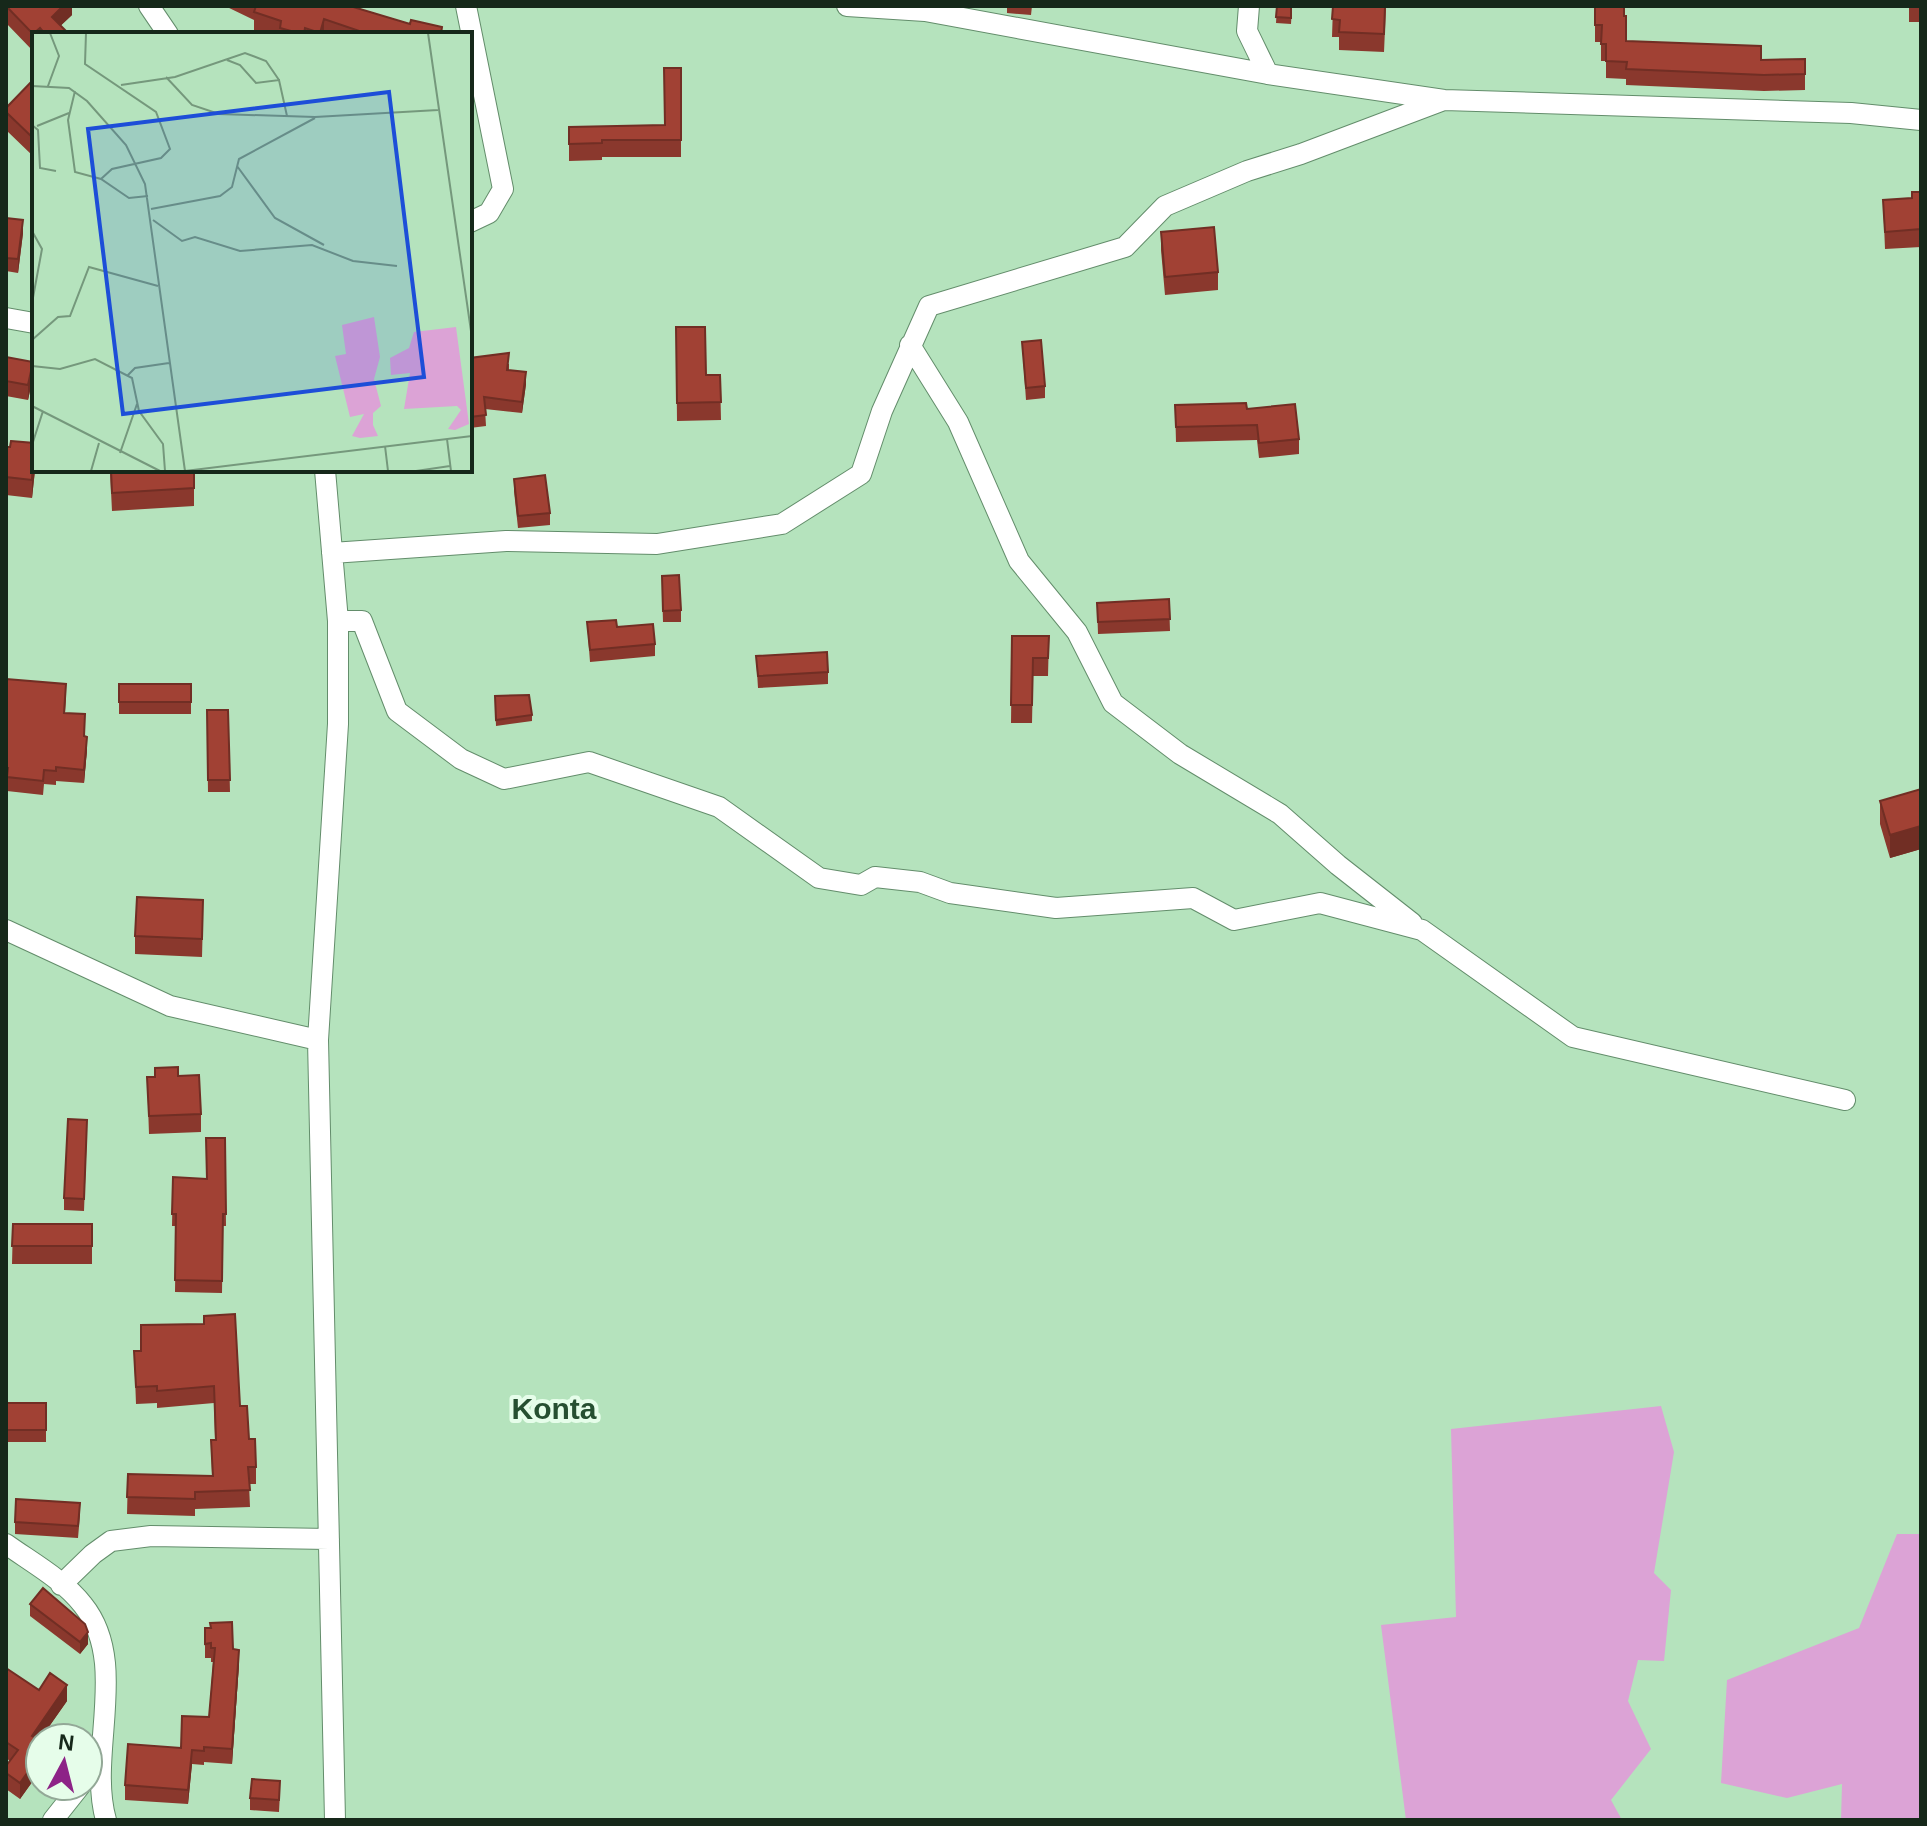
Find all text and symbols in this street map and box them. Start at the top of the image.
inset map [32,32,472,472]
district label: Konta [512,1392,597,1425]
north arrow [24,1722,104,1802]
text: N [57,1729,76,1756]

